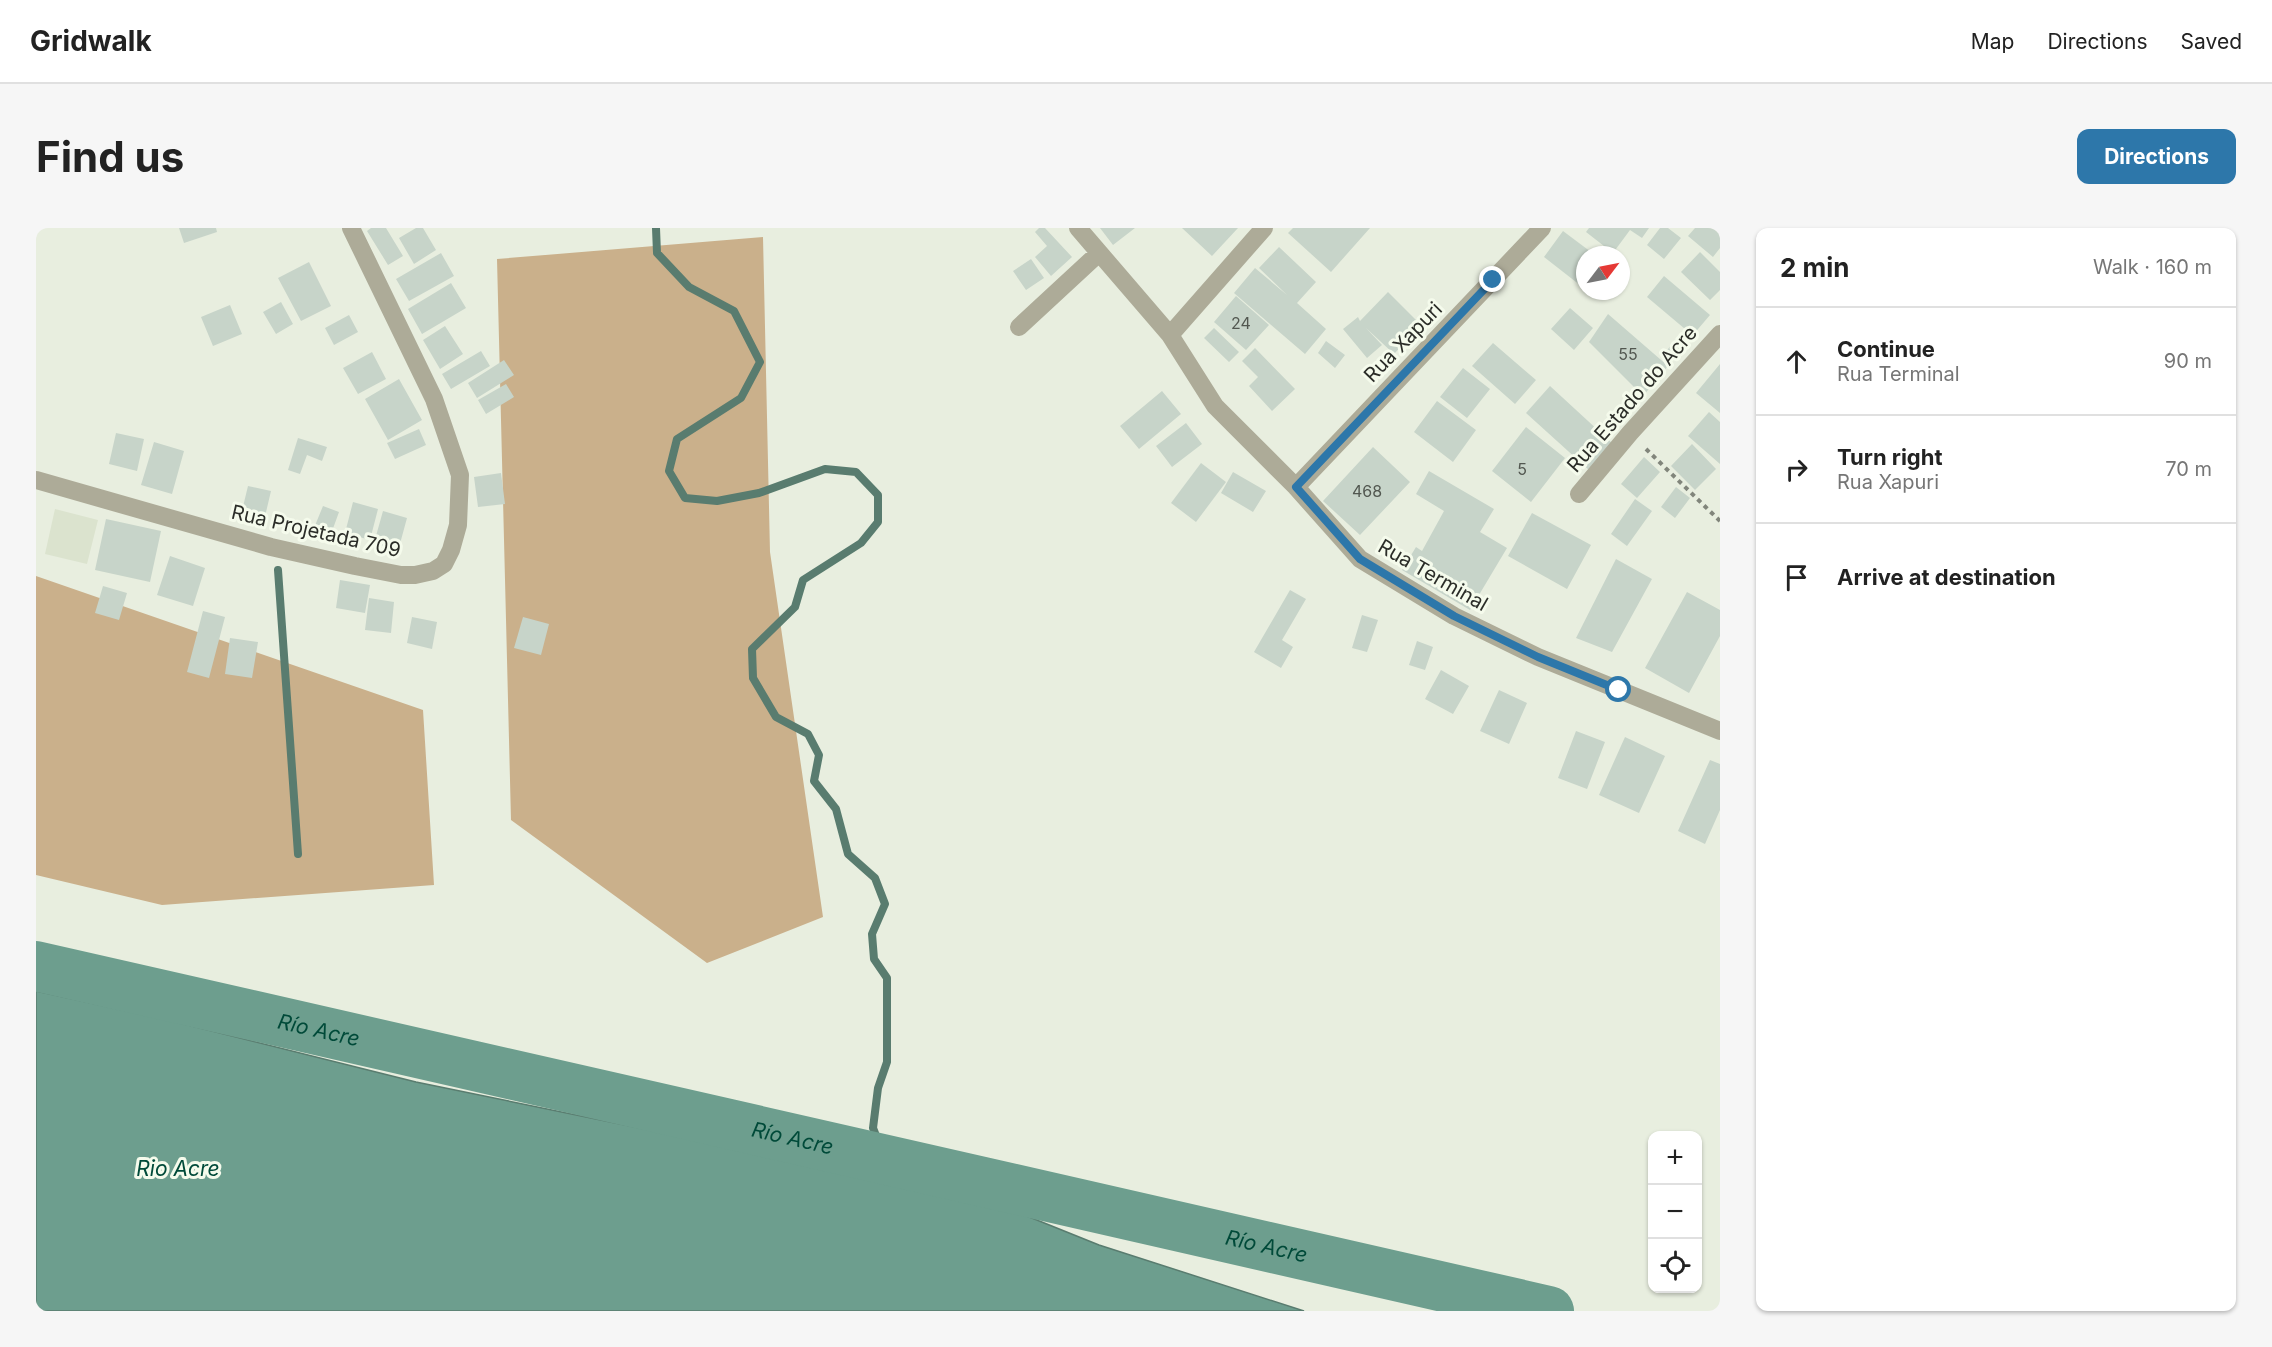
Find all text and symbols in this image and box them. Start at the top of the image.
text: Gridwalk [30,24,152,58]
text: Map [1971,29,2014,54]
text: Directions [2047,29,2148,54]
text: Saved [2181,29,2242,54]
button: Directions [2077,129,2236,184]
text: Find us [36,131,184,182]
north arrow [1576,246,1630,300]
text: 2 min [1780,252,1850,283]
text: Walk · 160 m [2093,255,2212,279]
route end [1479,266,1505,292]
street label: Rua Xapuri [1359,297,1447,387]
house number: 24 [1231,313,1251,333]
street label: Rua Estado do Acre [1562,321,1702,477]
text: Continue [1837,336,1935,362]
house number: 55 [1618,344,1638,364]
icon: ahead [1780,345,1813,378]
text: 90 m [2164,349,2212,373]
text: Rua Terminal [1837,362,1960,386]
text: Turn right [1837,444,1943,470]
icon: right [1780,453,1813,486]
text: 70 m [2165,457,2212,481]
house number: 5 [1517,459,1527,479]
text: Rua Xapuri [1837,470,1939,494]
house number: 468 [1352,481,1382,501]
street label: Rua Projetada 709 [229,500,403,562]
street label: Rua Terminal [1374,534,1492,616]
icon: arrive [1780,561,1813,594]
text: Arrive at destination [1837,564,2056,590]
route start [1605,676,1631,702]
water label: Río Acre [275,1009,362,1051]
water label: Río Acre [749,1117,836,1159]
map controls [1648,1131,1702,1293]
button: + [1648,1131,1702,1185]
water label: Rio Acre [136,1156,220,1181]
button: − [1648,1185,1702,1239]
water label: Río Acre [1223,1225,1310,1268]
button: locate [1648,1239,1702,1293]

